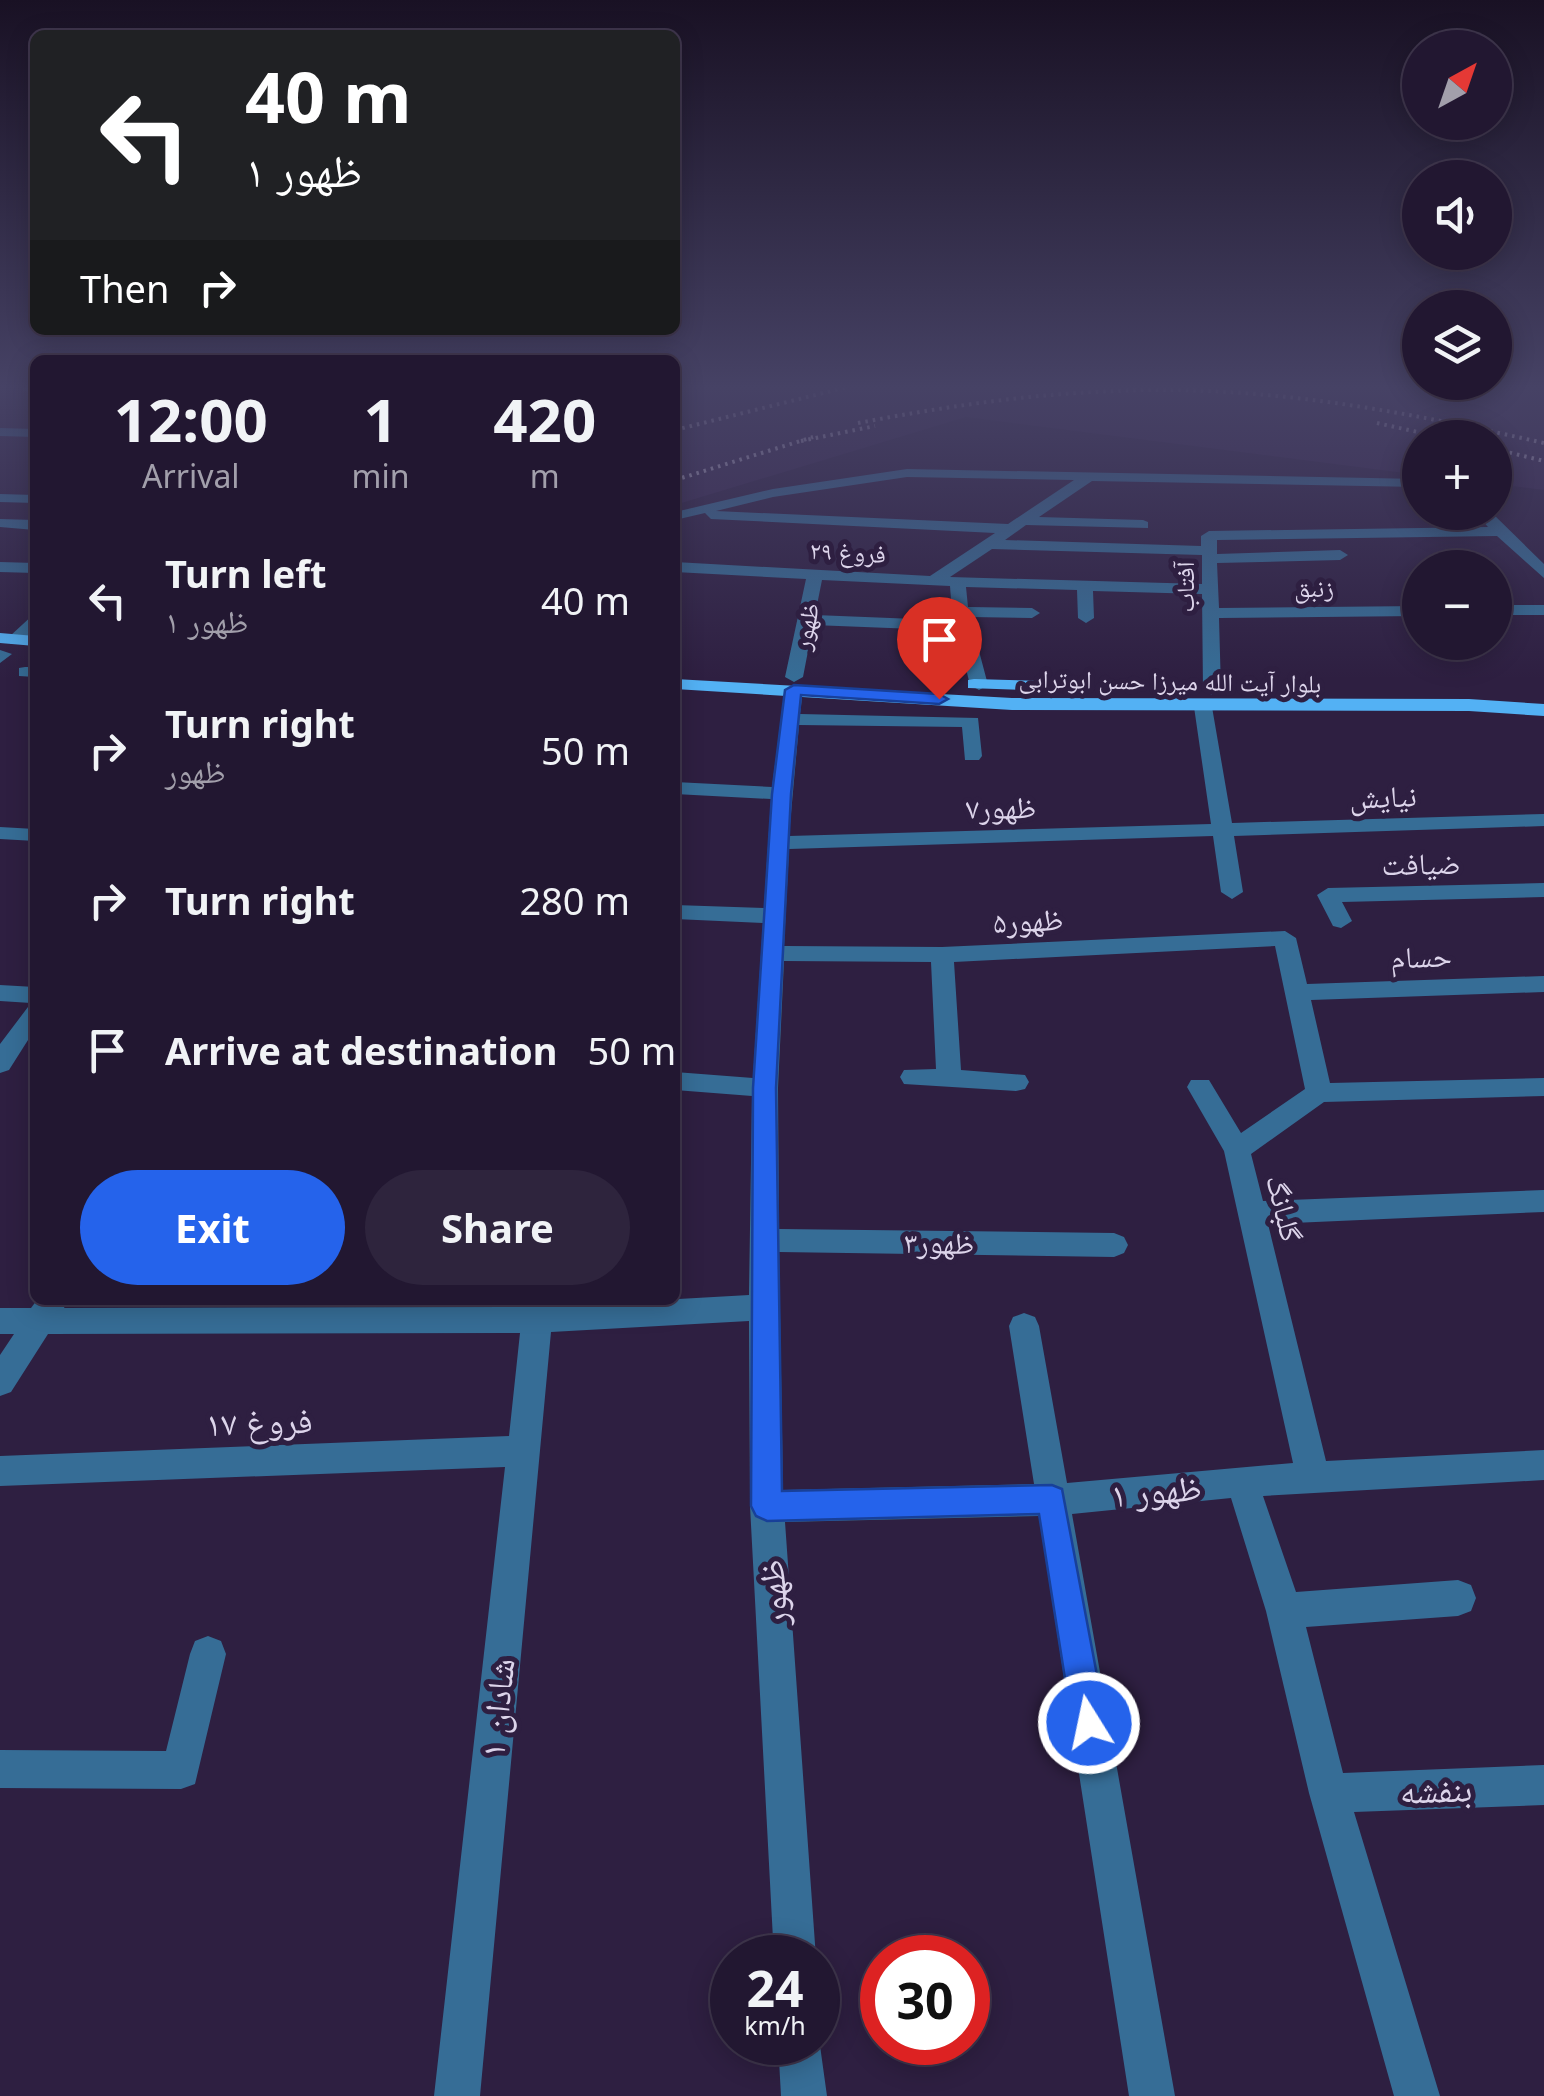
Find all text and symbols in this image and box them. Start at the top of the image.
north arrow [1402,30,1512,140]
map controls [1402,30,1512,660]
text: 40 m [245,48,412,144]
icon: left [80,70,210,200]
text: ظهور ۱ [245,139,362,200]
button: sound [1402,160,1512,270]
icon: right [190,260,245,315]
text: Then [80,262,170,314]
button: layers [1402,290,1512,400]
text: 12:00 [114,378,268,460]
text: 1 [363,378,398,460]
text: 420 [493,378,596,460]
button: + [1402,420,1512,530]
text: Arrival [142,454,240,497]
text: min [352,454,410,497]
text: m [530,454,560,497]
street label: فروغ ۲۹ [809,532,887,570]
text: Turn left [165,547,327,599]
button: − [1402,550,1512,660]
street label: آفتاب [1167,561,1201,613]
street label: زنبق [1294,570,1334,604]
icon: left [80,573,135,628]
text: 40 m [541,574,630,626]
pin [897,597,982,700]
text: ظهور ۱ [165,599,248,642]
street label: ظهور [783,599,827,654]
icon: arrive [912,612,967,667]
street label: بلوار آیت الله میرزا حسن ابوترابی [1018,660,1322,700]
text: Turn right [165,697,355,749]
icon: right [80,723,135,778]
text: 50 m [541,724,630,776]
text: ظهور [165,749,226,792]
street label: نيايش [1349,774,1417,818]
street label: ظهور۷ [965,786,1037,828]
street label: ضیافت [1381,842,1461,884]
icon: right [80,873,135,928]
text: Turn right [165,874,355,926]
text: 280 m [519,874,630,926]
street label: ظهور۵ [992,898,1064,942]
street label: حسام [1390,934,1452,978]
icon: arrive [80,1023,135,1078]
text: Arrive at destination [165,1024,557,1076]
text: 50 m [587,1024,676,1076]
button: Exit [80,1170,345,1285]
button: Share [365,1170,630,1285]
street label: گلبانگ [1257,1170,1313,1246]
street label: ظهور۳ [903,1221,975,1263]
street label: فروغ ۱۷ [205,1396,313,1446]
street label: ظهور ۱ [1109,1463,1203,1517]
street label: ظهور [746,1558,798,1629]
street label: شادان ۱ [467,1656,525,1760]
position arrow [1037,1671,1141,1775]
street label: بنفشه [1399,1764,1473,1814]
speed limit sign: 30 [860,1935,990,2065]
text: 24 [746,1954,804,2022]
text: km/h [744,2008,806,2042]

